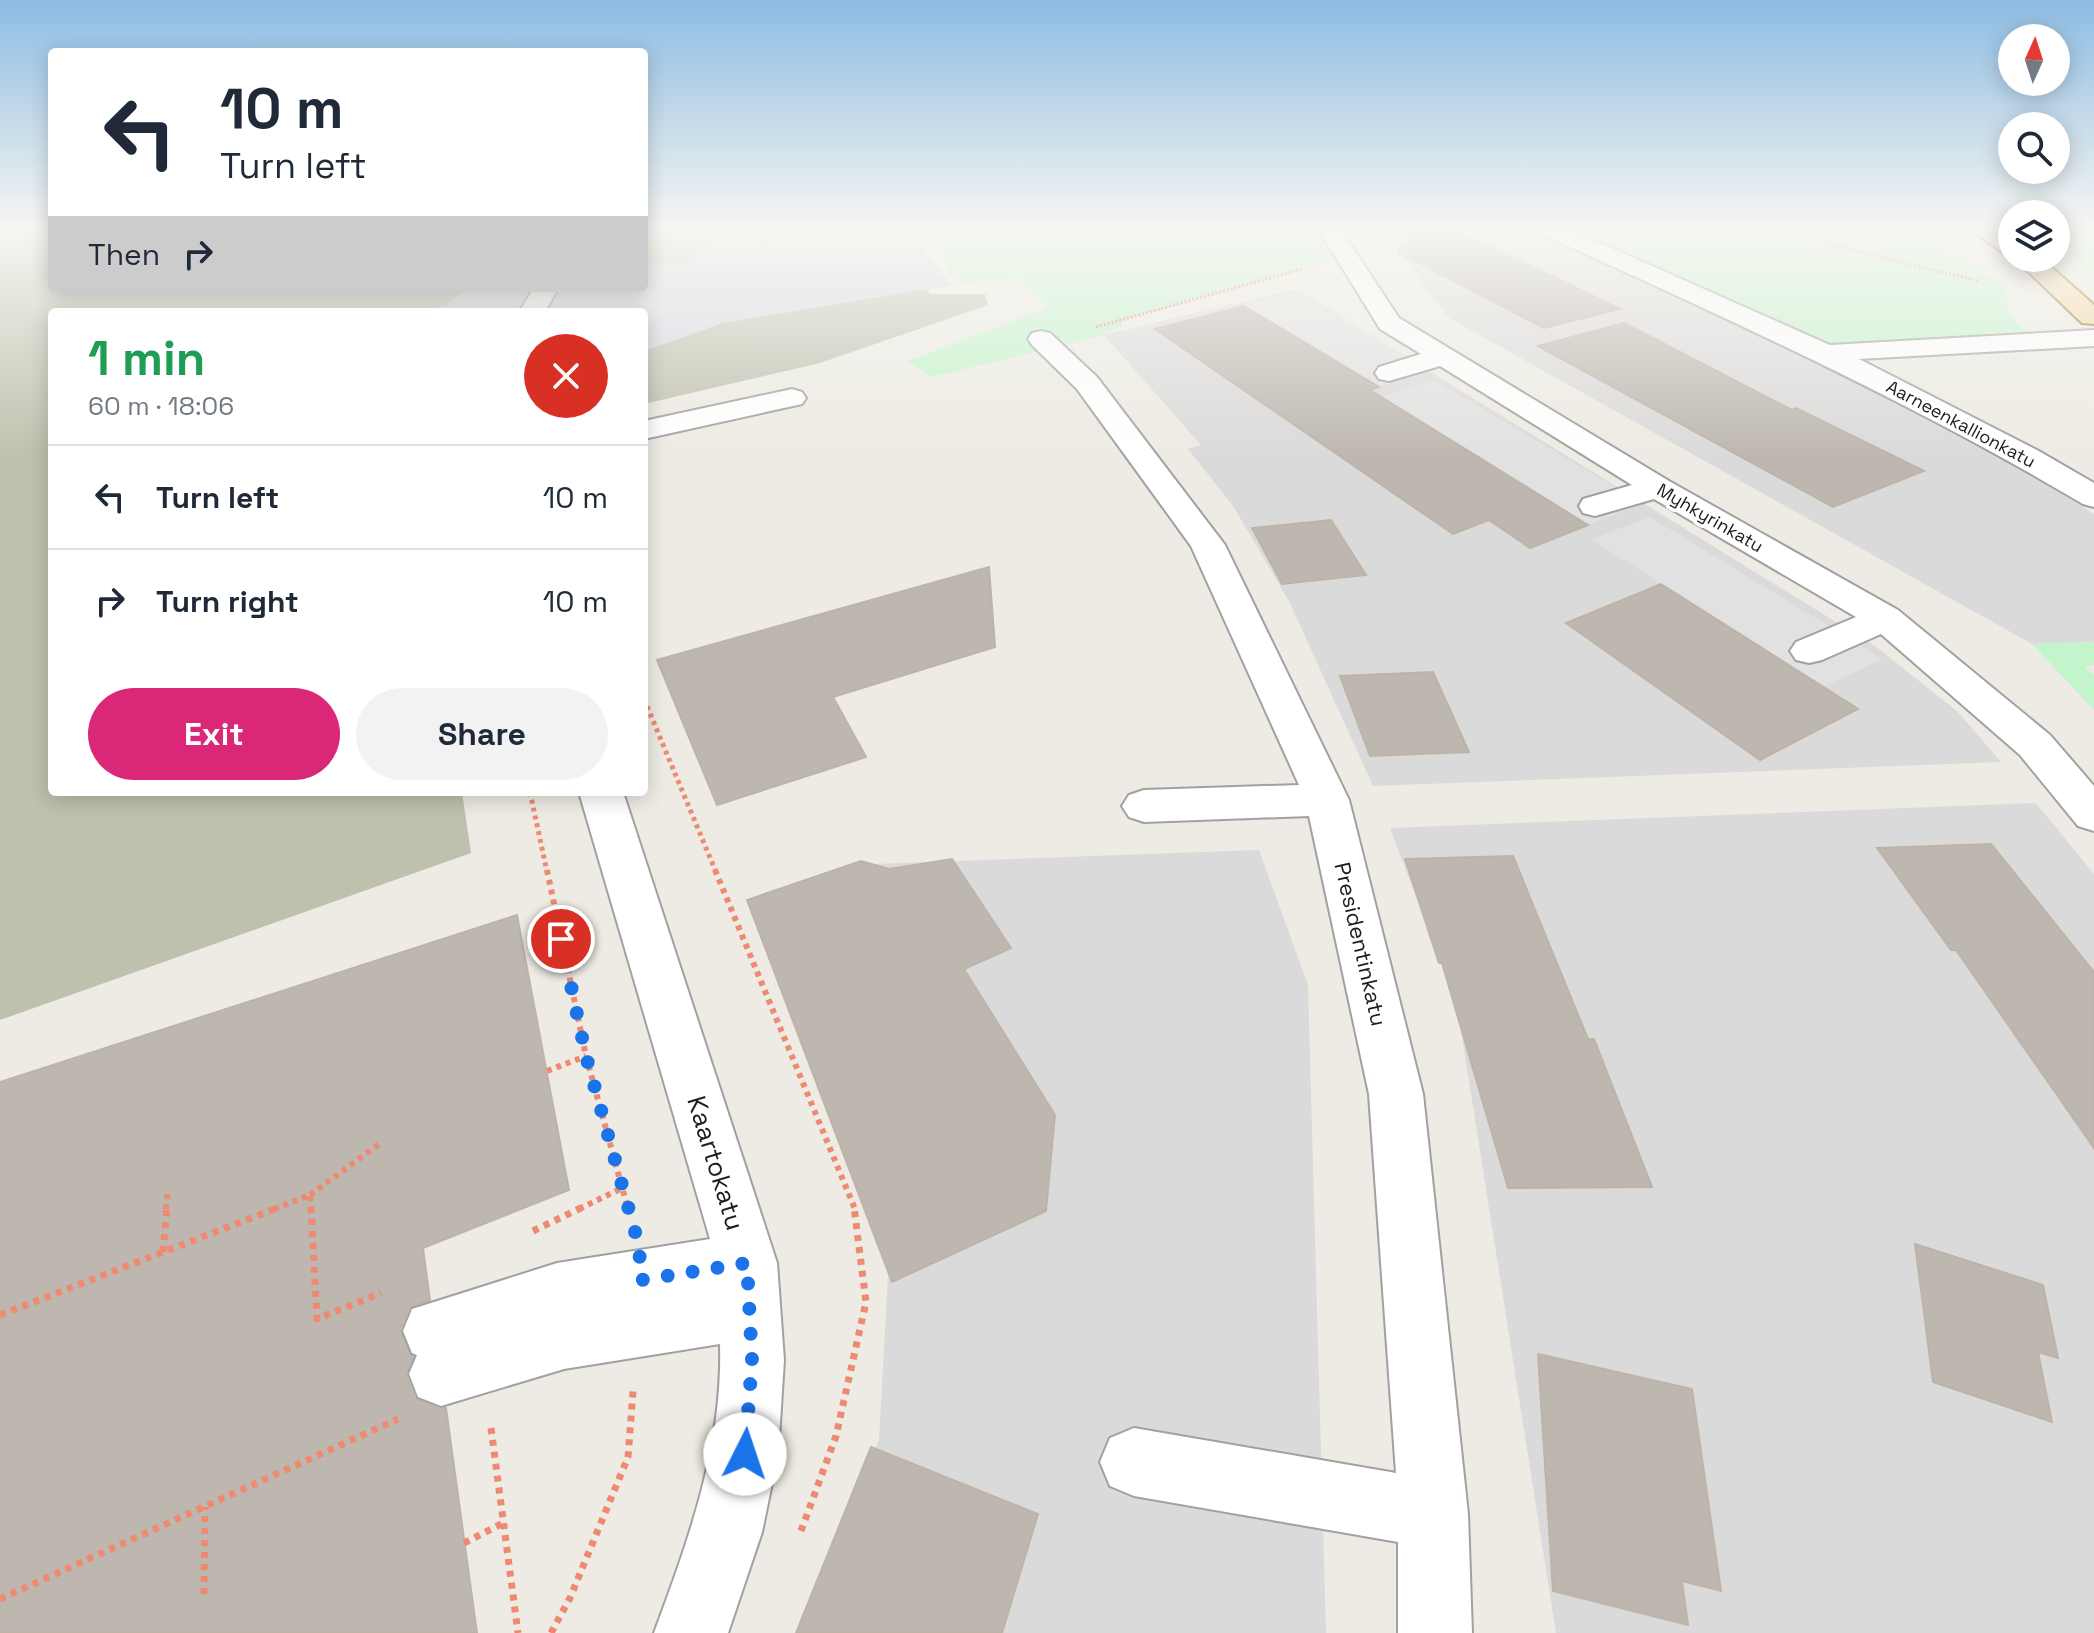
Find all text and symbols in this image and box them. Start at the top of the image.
north arrow [1998,24,2070,96]
map controls [1998,24,2070,272]
text: 10 m [220,73,344,144]
icon: left [88,80,192,184]
button: search [1998,112,2070,184]
text: Turn left [220,143,367,189]
button: layers [1998,200,2070,272]
icon: right [176,232,220,276]
text: Then [88,235,160,274]
text: 1 min [88,328,205,389]
button: close [524,334,608,418]
street label: Aarneenkallionkatu [1883,375,2040,473]
text: 60 m · 18:06 [88,389,234,423]
icon: left [88,475,132,519]
text: Turn left [156,478,279,517]
text: 10 m [543,478,608,517]
street label: Myhkyrinkatu [1653,478,1768,557]
icon: right [88,579,132,623]
text: Turn right [156,582,299,621]
text: 10 m [543,582,608,621]
button: Exit [88,688,340,780]
button: Share [356,688,608,780]
street label: Presidentinkatu [1329,859,1393,1029]
pin [527,905,595,973]
icon: arrive [539,917,583,961]
street label: Kaartokatu [679,1092,753,1234]
position arrow [703,1412,787,1496]

